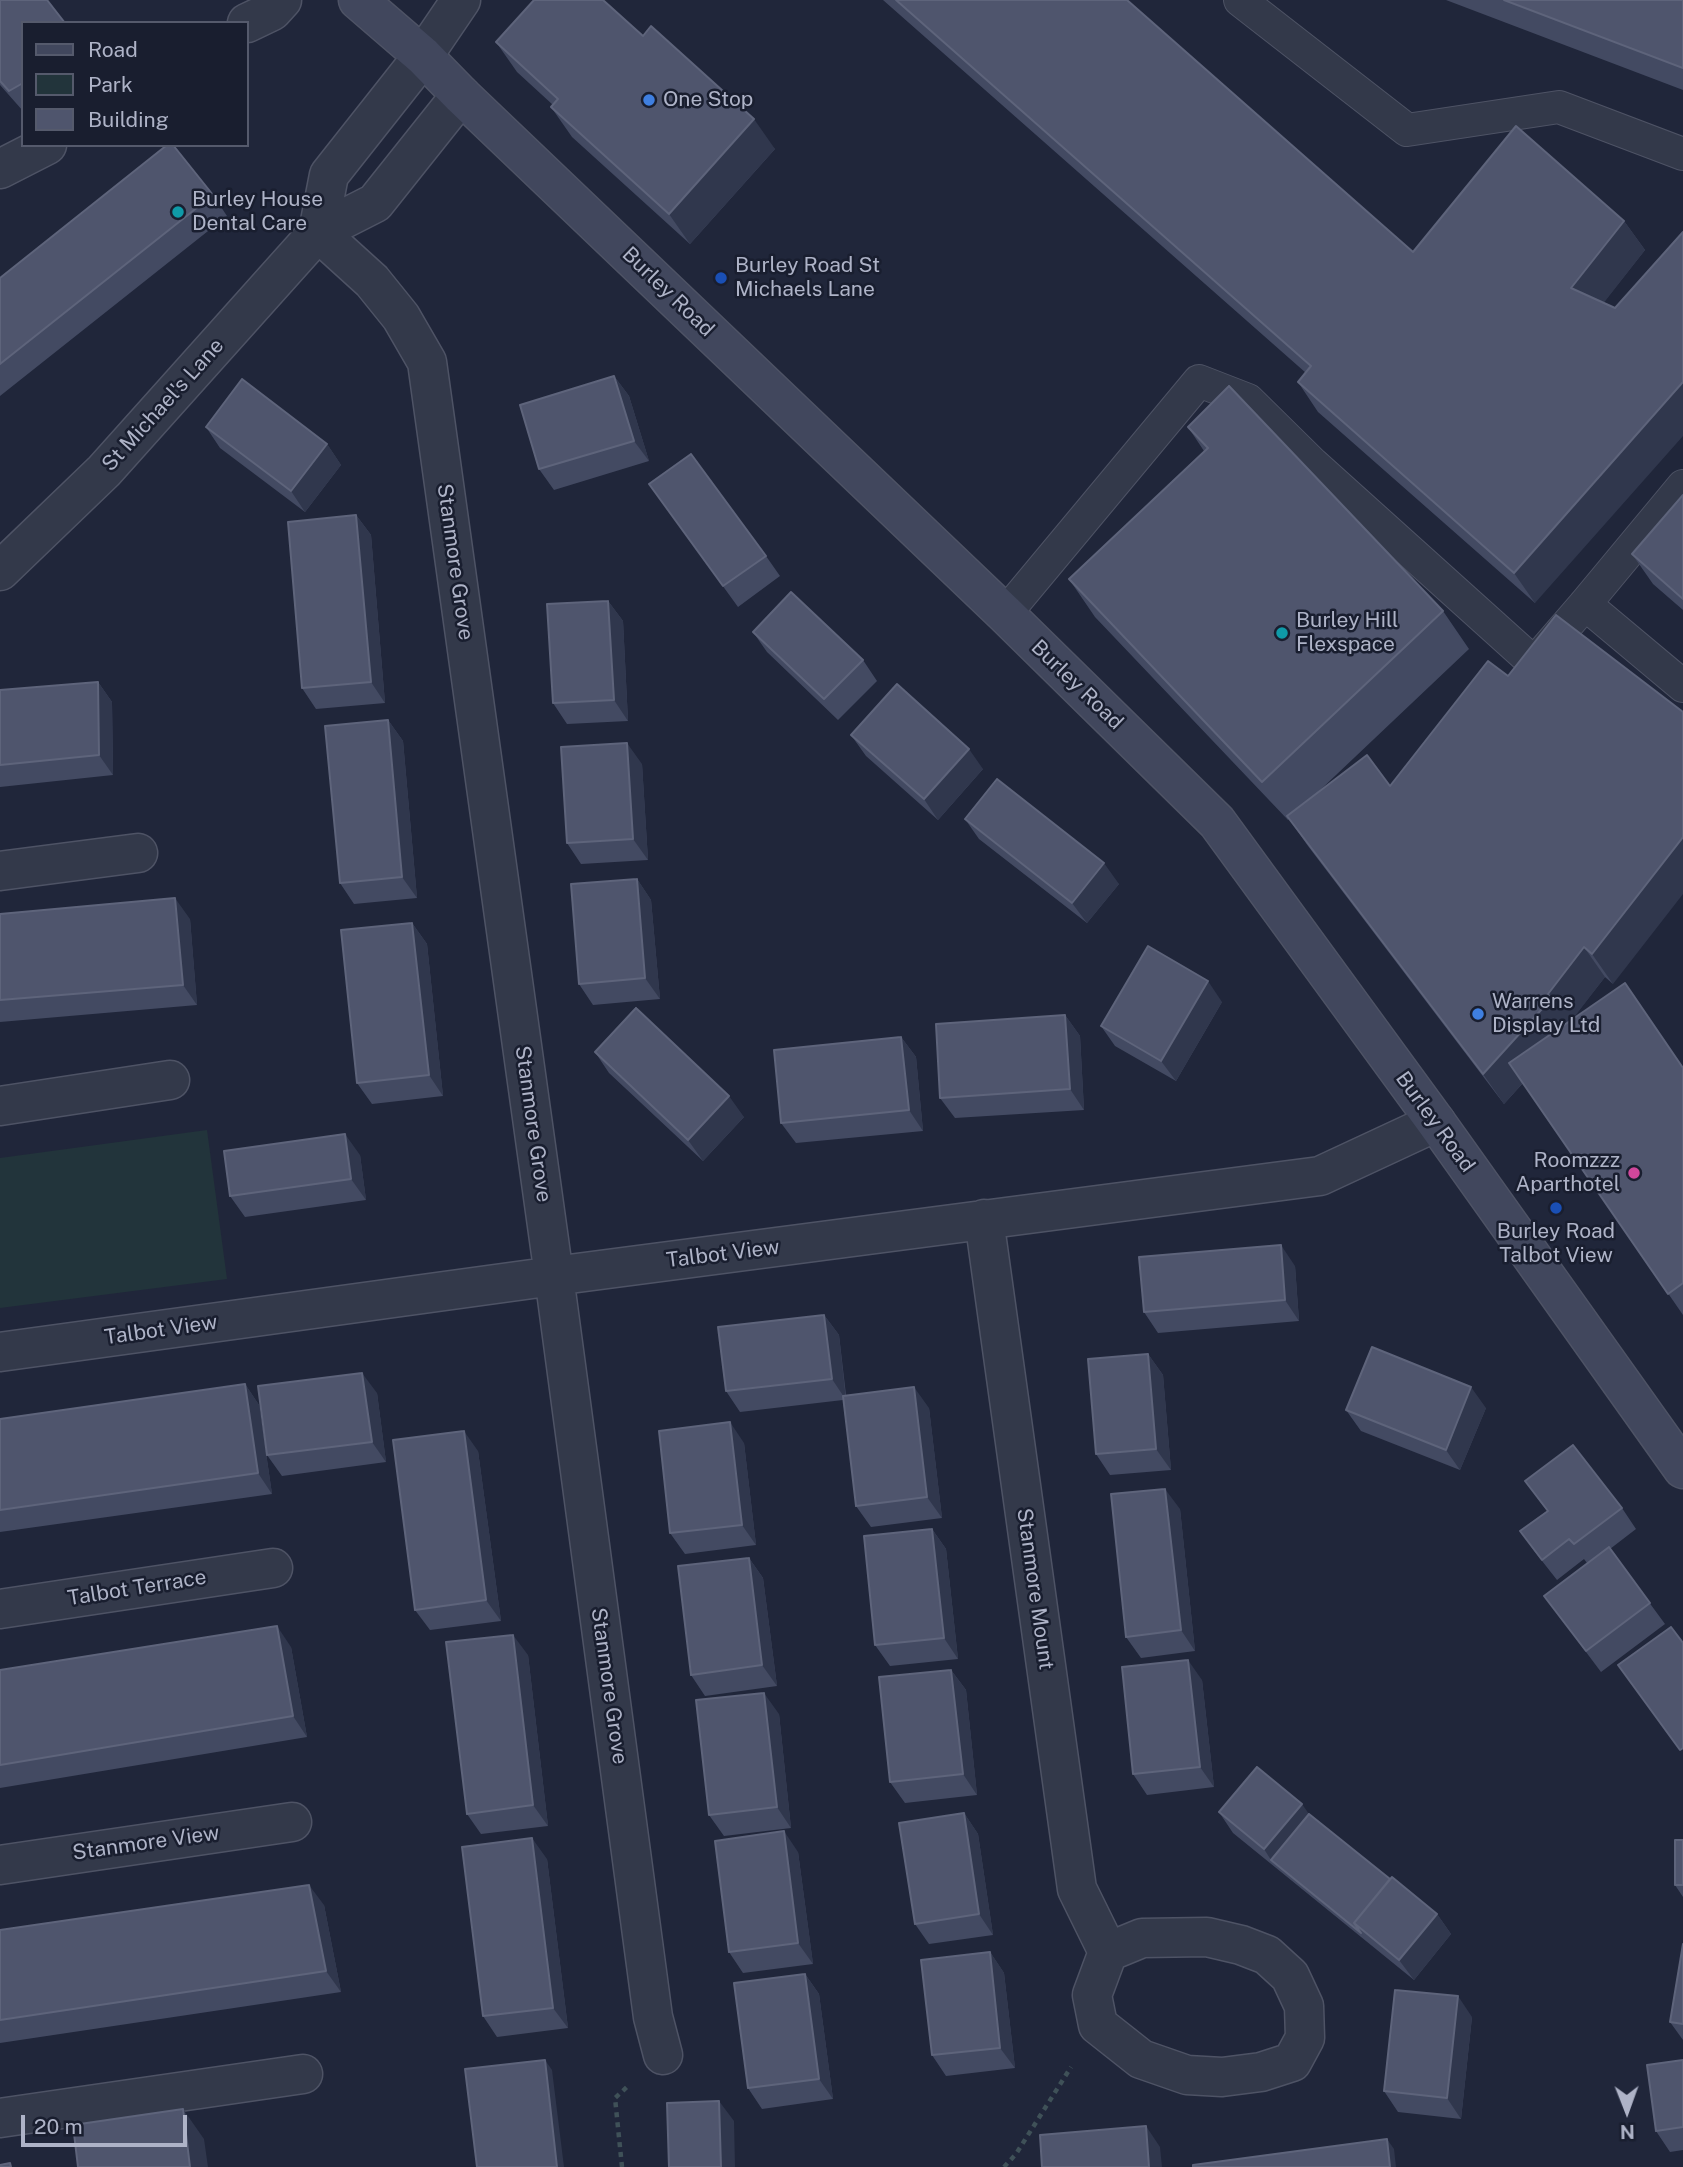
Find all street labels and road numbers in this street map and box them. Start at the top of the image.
street label: Burley Road [617,242,719,342]
street label: St Michael's Lane [97,333,229,477]
street label: Stanmore Grove [432,482,478,642]
street label: Burley Road [1026,635,1128,735]
street label: Stanmore Grove [510,1044,556,1204]
street label: Burley Road [1390,1067,1480,1177]
street label: Talbot View [665,1235,781,1273]
street label: Talbot View [103,1310,219,1350]
street label: Stanmore Mount [1011,1507,1059,1671]
street label: Talbot Terrace [66,1565,208,1611]
street label: Stanmore Grove [586,1606,632,1766]
street label: Stanmore View [71,1820,221,1866]

